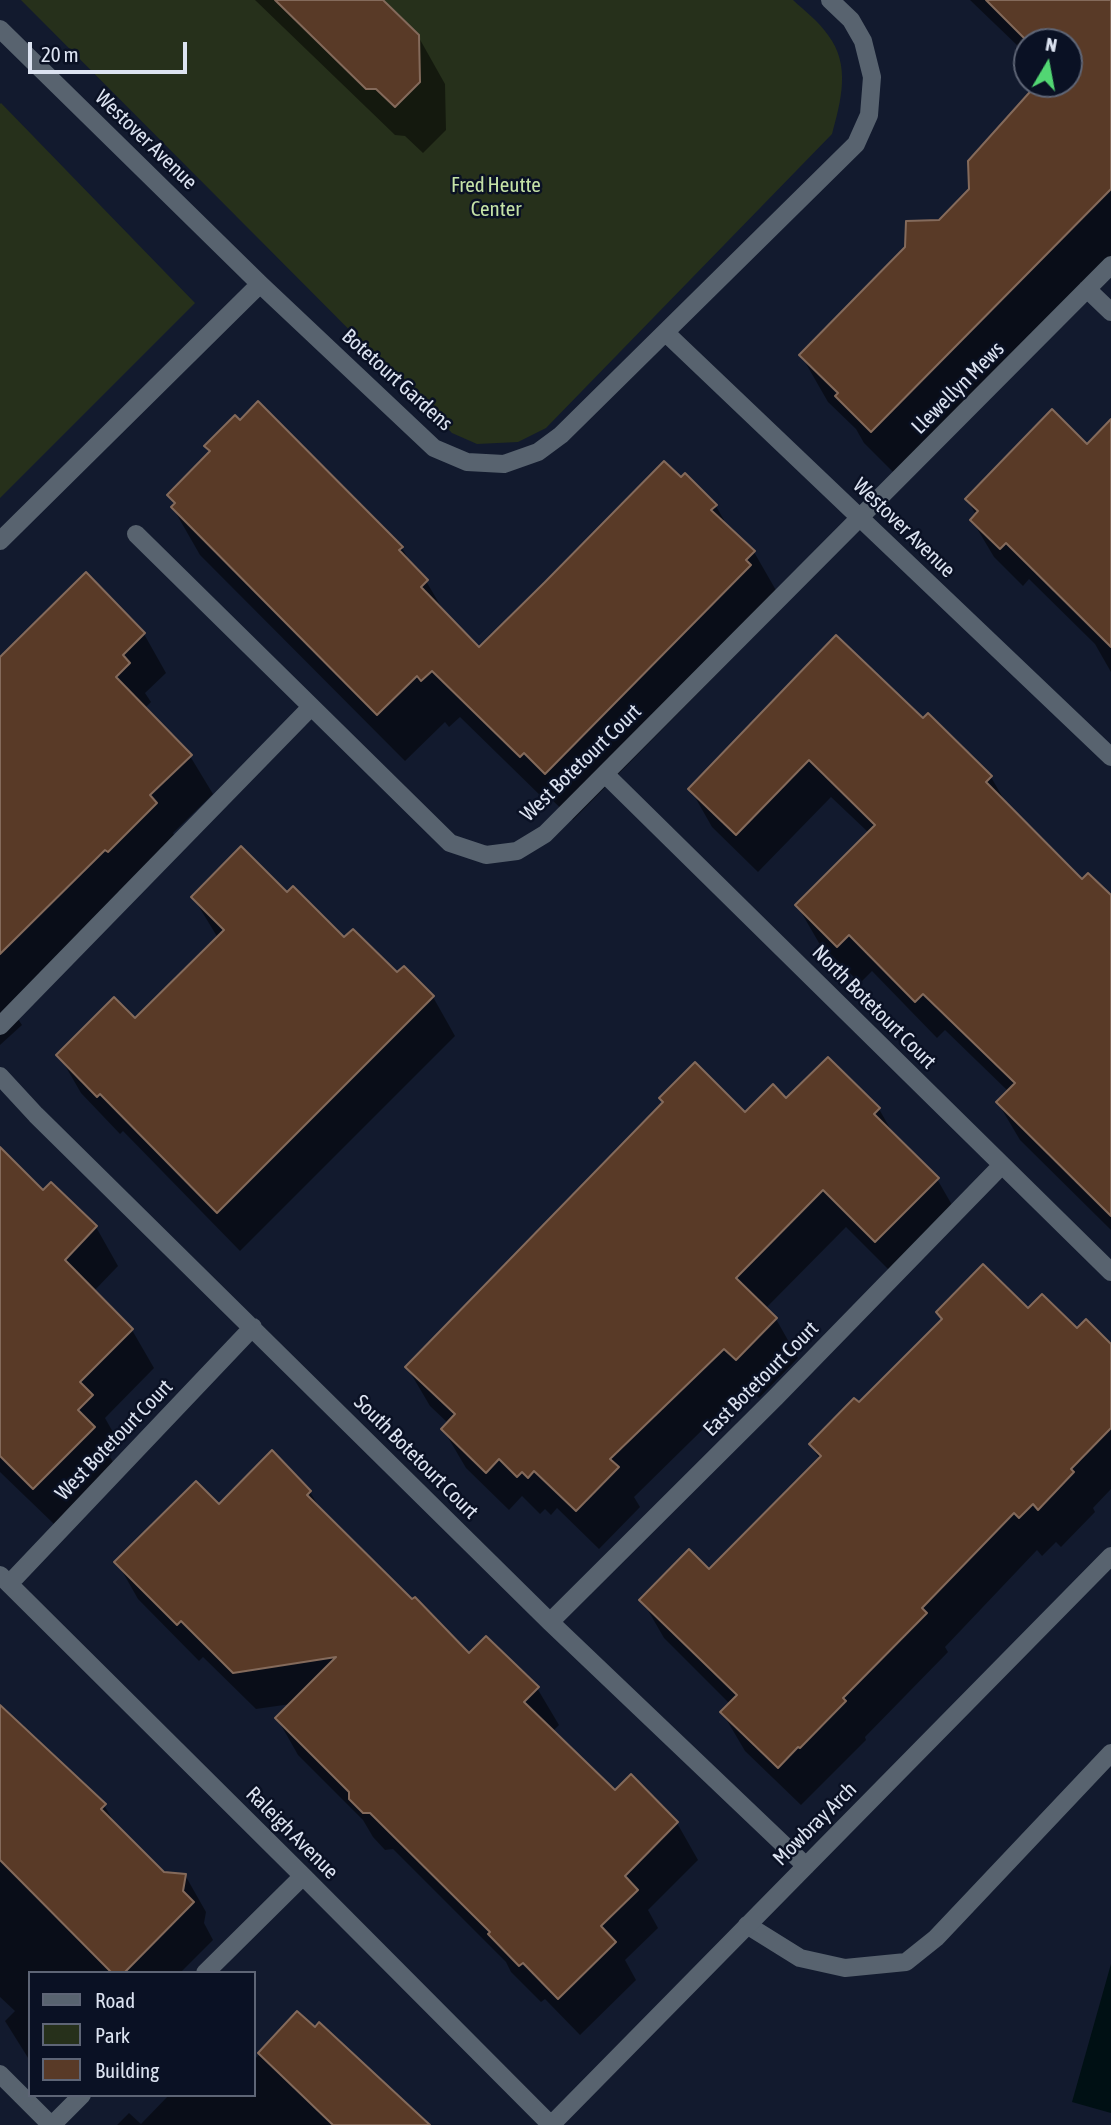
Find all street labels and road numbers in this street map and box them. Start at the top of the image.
street label: Westover Avenue [90,85,202,195]
street label: Botetourt Gardens [336,324,458,436]
street label: Llewellyn Mews [906,336,1010,440]
street label: Westover Avenue [848,473,960,583]
street label: West Botetourt Court [515,699,647,827]
street label: North Botetourt Court [807,940,941,1074]
street label: East Botetourt Court [698,1316,824,1442]
street label: West Botetourt Court [50,1374,178,1506]
street label: South Botetourt Court [349,1390,483,1524]
street label: Mowbray Arch [768,1777,862,1871]
street label: Raleigh Avenue [241,1782,343,1884]

